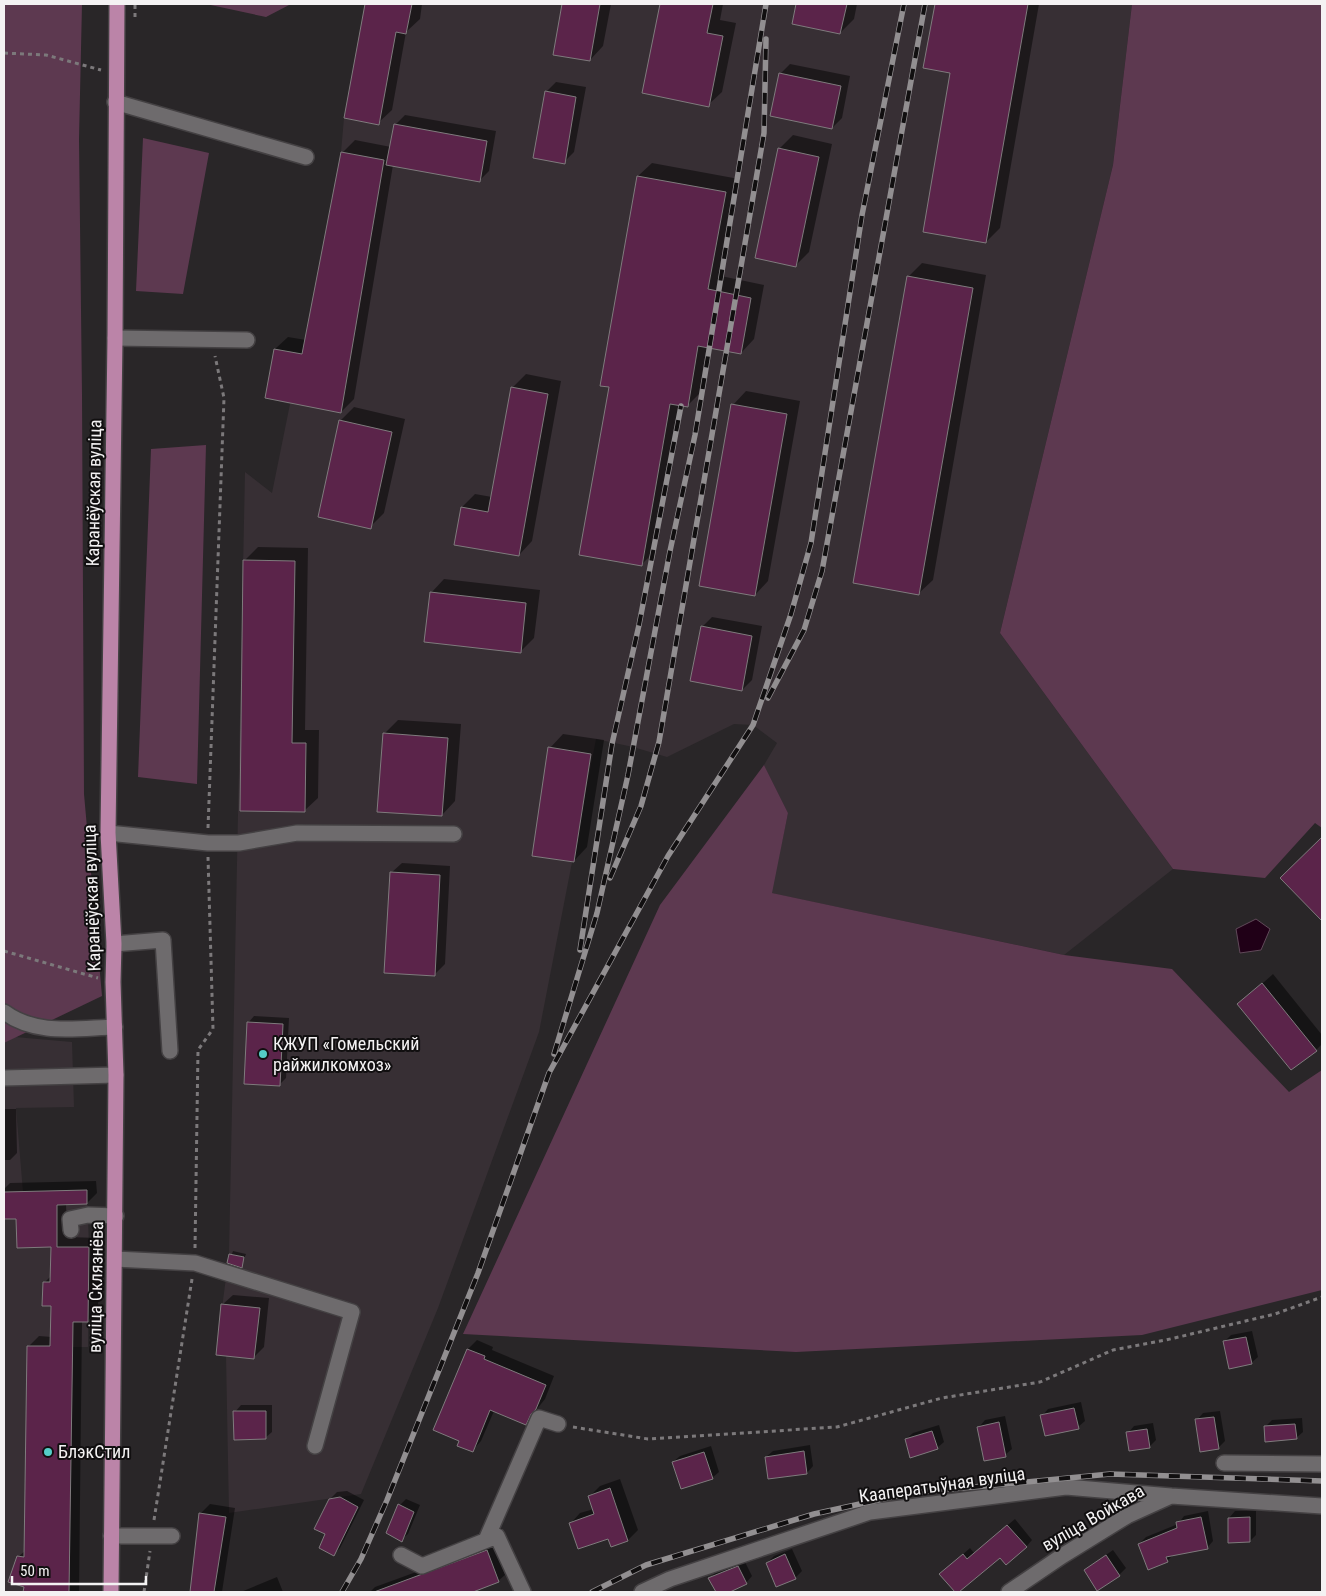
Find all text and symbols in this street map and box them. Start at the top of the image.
street label: Каранёўская вуліца [82,419,105,567]
street label: Каранёўская вуліца [78,824,105,972]
place label: КЖУП «Гомельский райжилкомхоз» [273,1033,419,1075]
marker: КЖУП «Гомельский райжилкомхоз» [257,1048,269,1060]
street label: вуліца Склязнёва [84,1221,107,1353]
place label: БлэкСтил [58,1441,130,1462]
marker: БлэкСтил [42,1446,54,1458]
street label: Кааператыўная вуліца [857,1462,1026,1507]
street label: вуліца Войкава [1038,1480,1148,1555]
scale bar [12,1554,146,1586]
text: 50 m [20,1562,50,1580]

